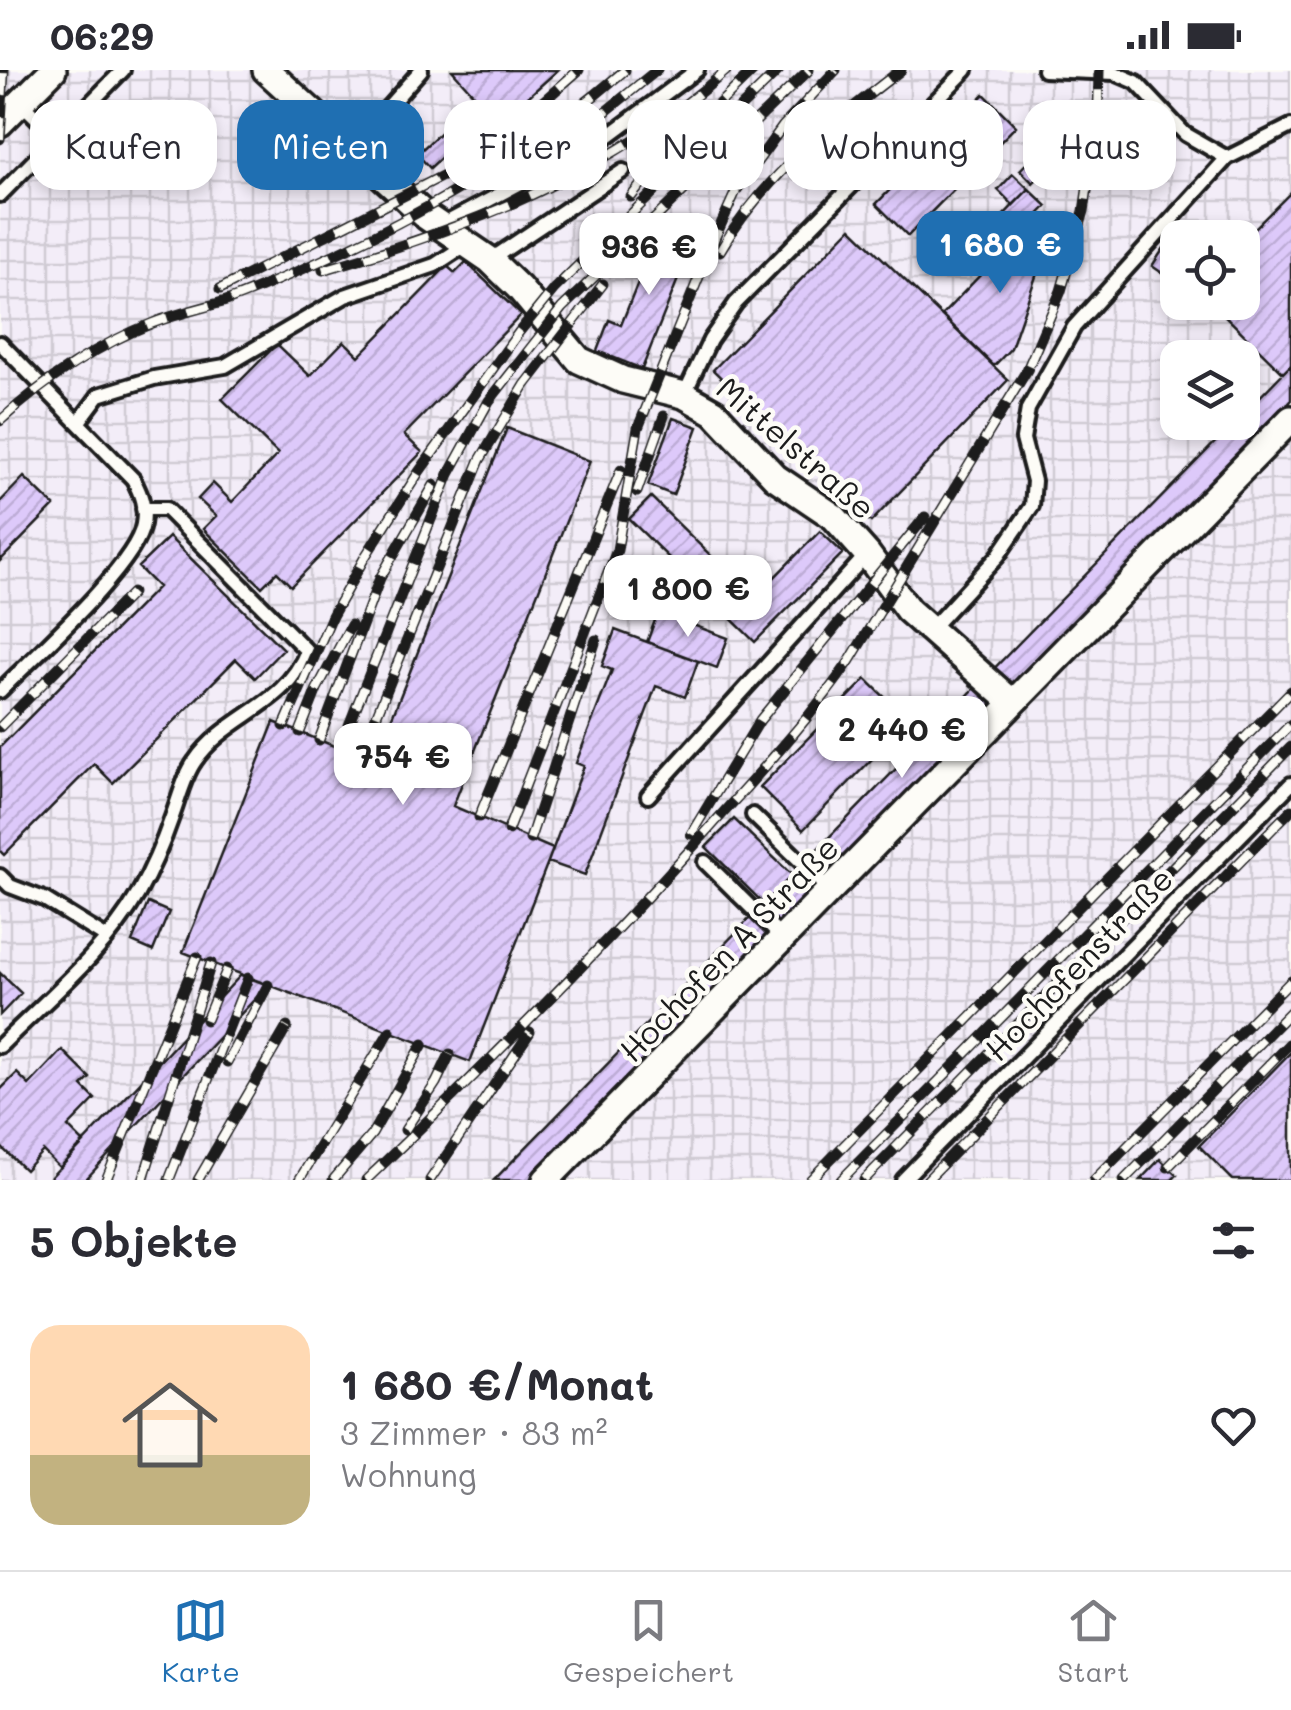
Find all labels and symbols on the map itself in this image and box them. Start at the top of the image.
pin: 1 680 € [908,211,1092,296]
pin: 936 € [579,213,719,298]
street label: Mittelstraße [709,367,885,527]
pin: 1 800 € [596,555,780,640]
pin: 2 440 € [810,696,994,781]
pin: 754 € [333,723,473,808]
street label: Hochofen A Straße [609,826,847,1070]
street label: Hochofenstraße [975,857,1181,1069]

